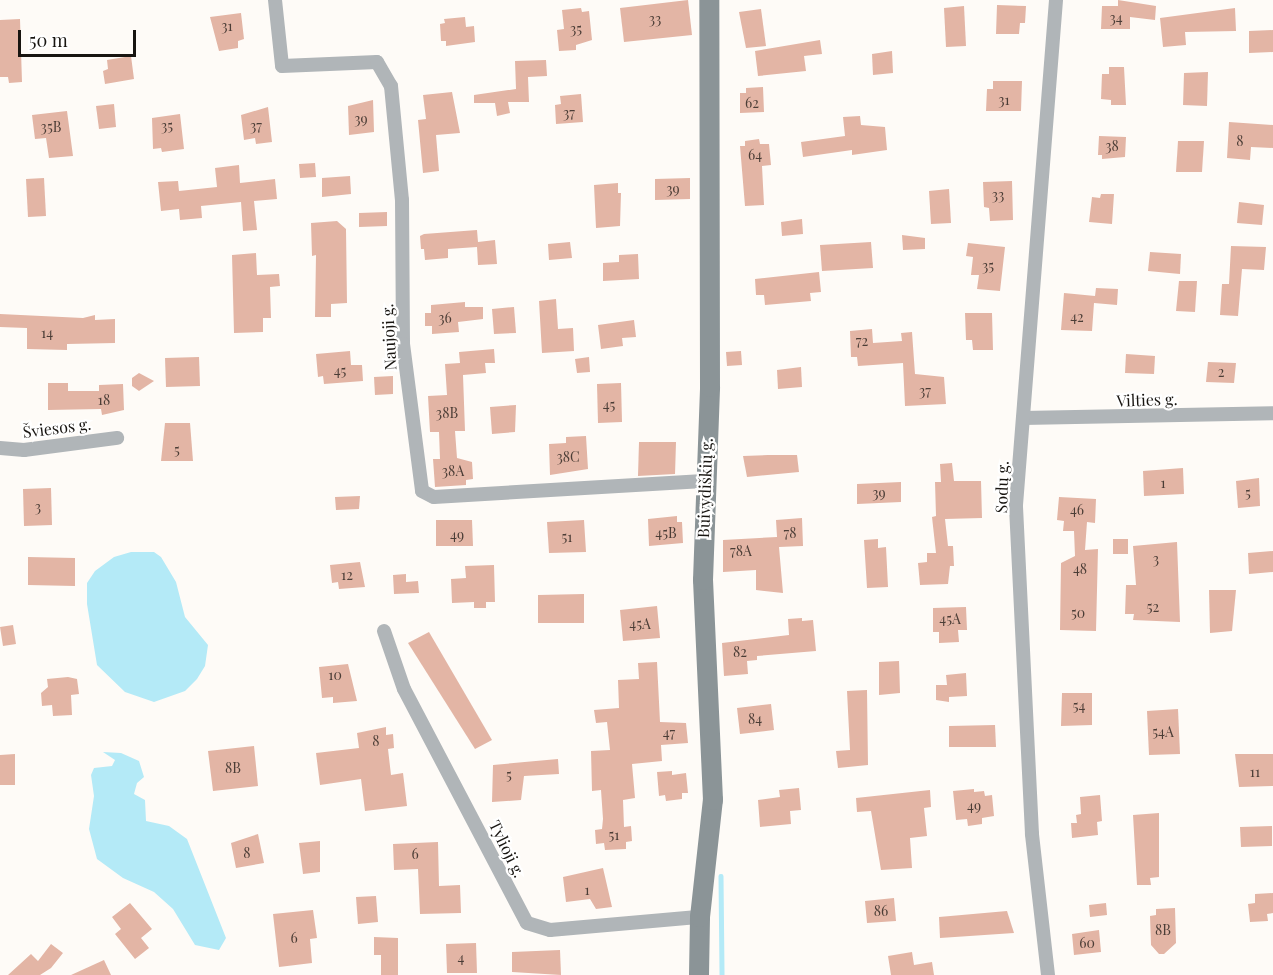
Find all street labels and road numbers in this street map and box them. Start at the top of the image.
street label: Naujoji g. [378,303,400,371]
street label: Vilties g. [1116,389,1178,411]
street label: Šviesos g. [22,414,92,442]
street label: Buivydiškių g. [694,438,716,538]
street label: Sodų g. [991,460,1013,514]
street label: Tylioji g. [485,817,529,881]

